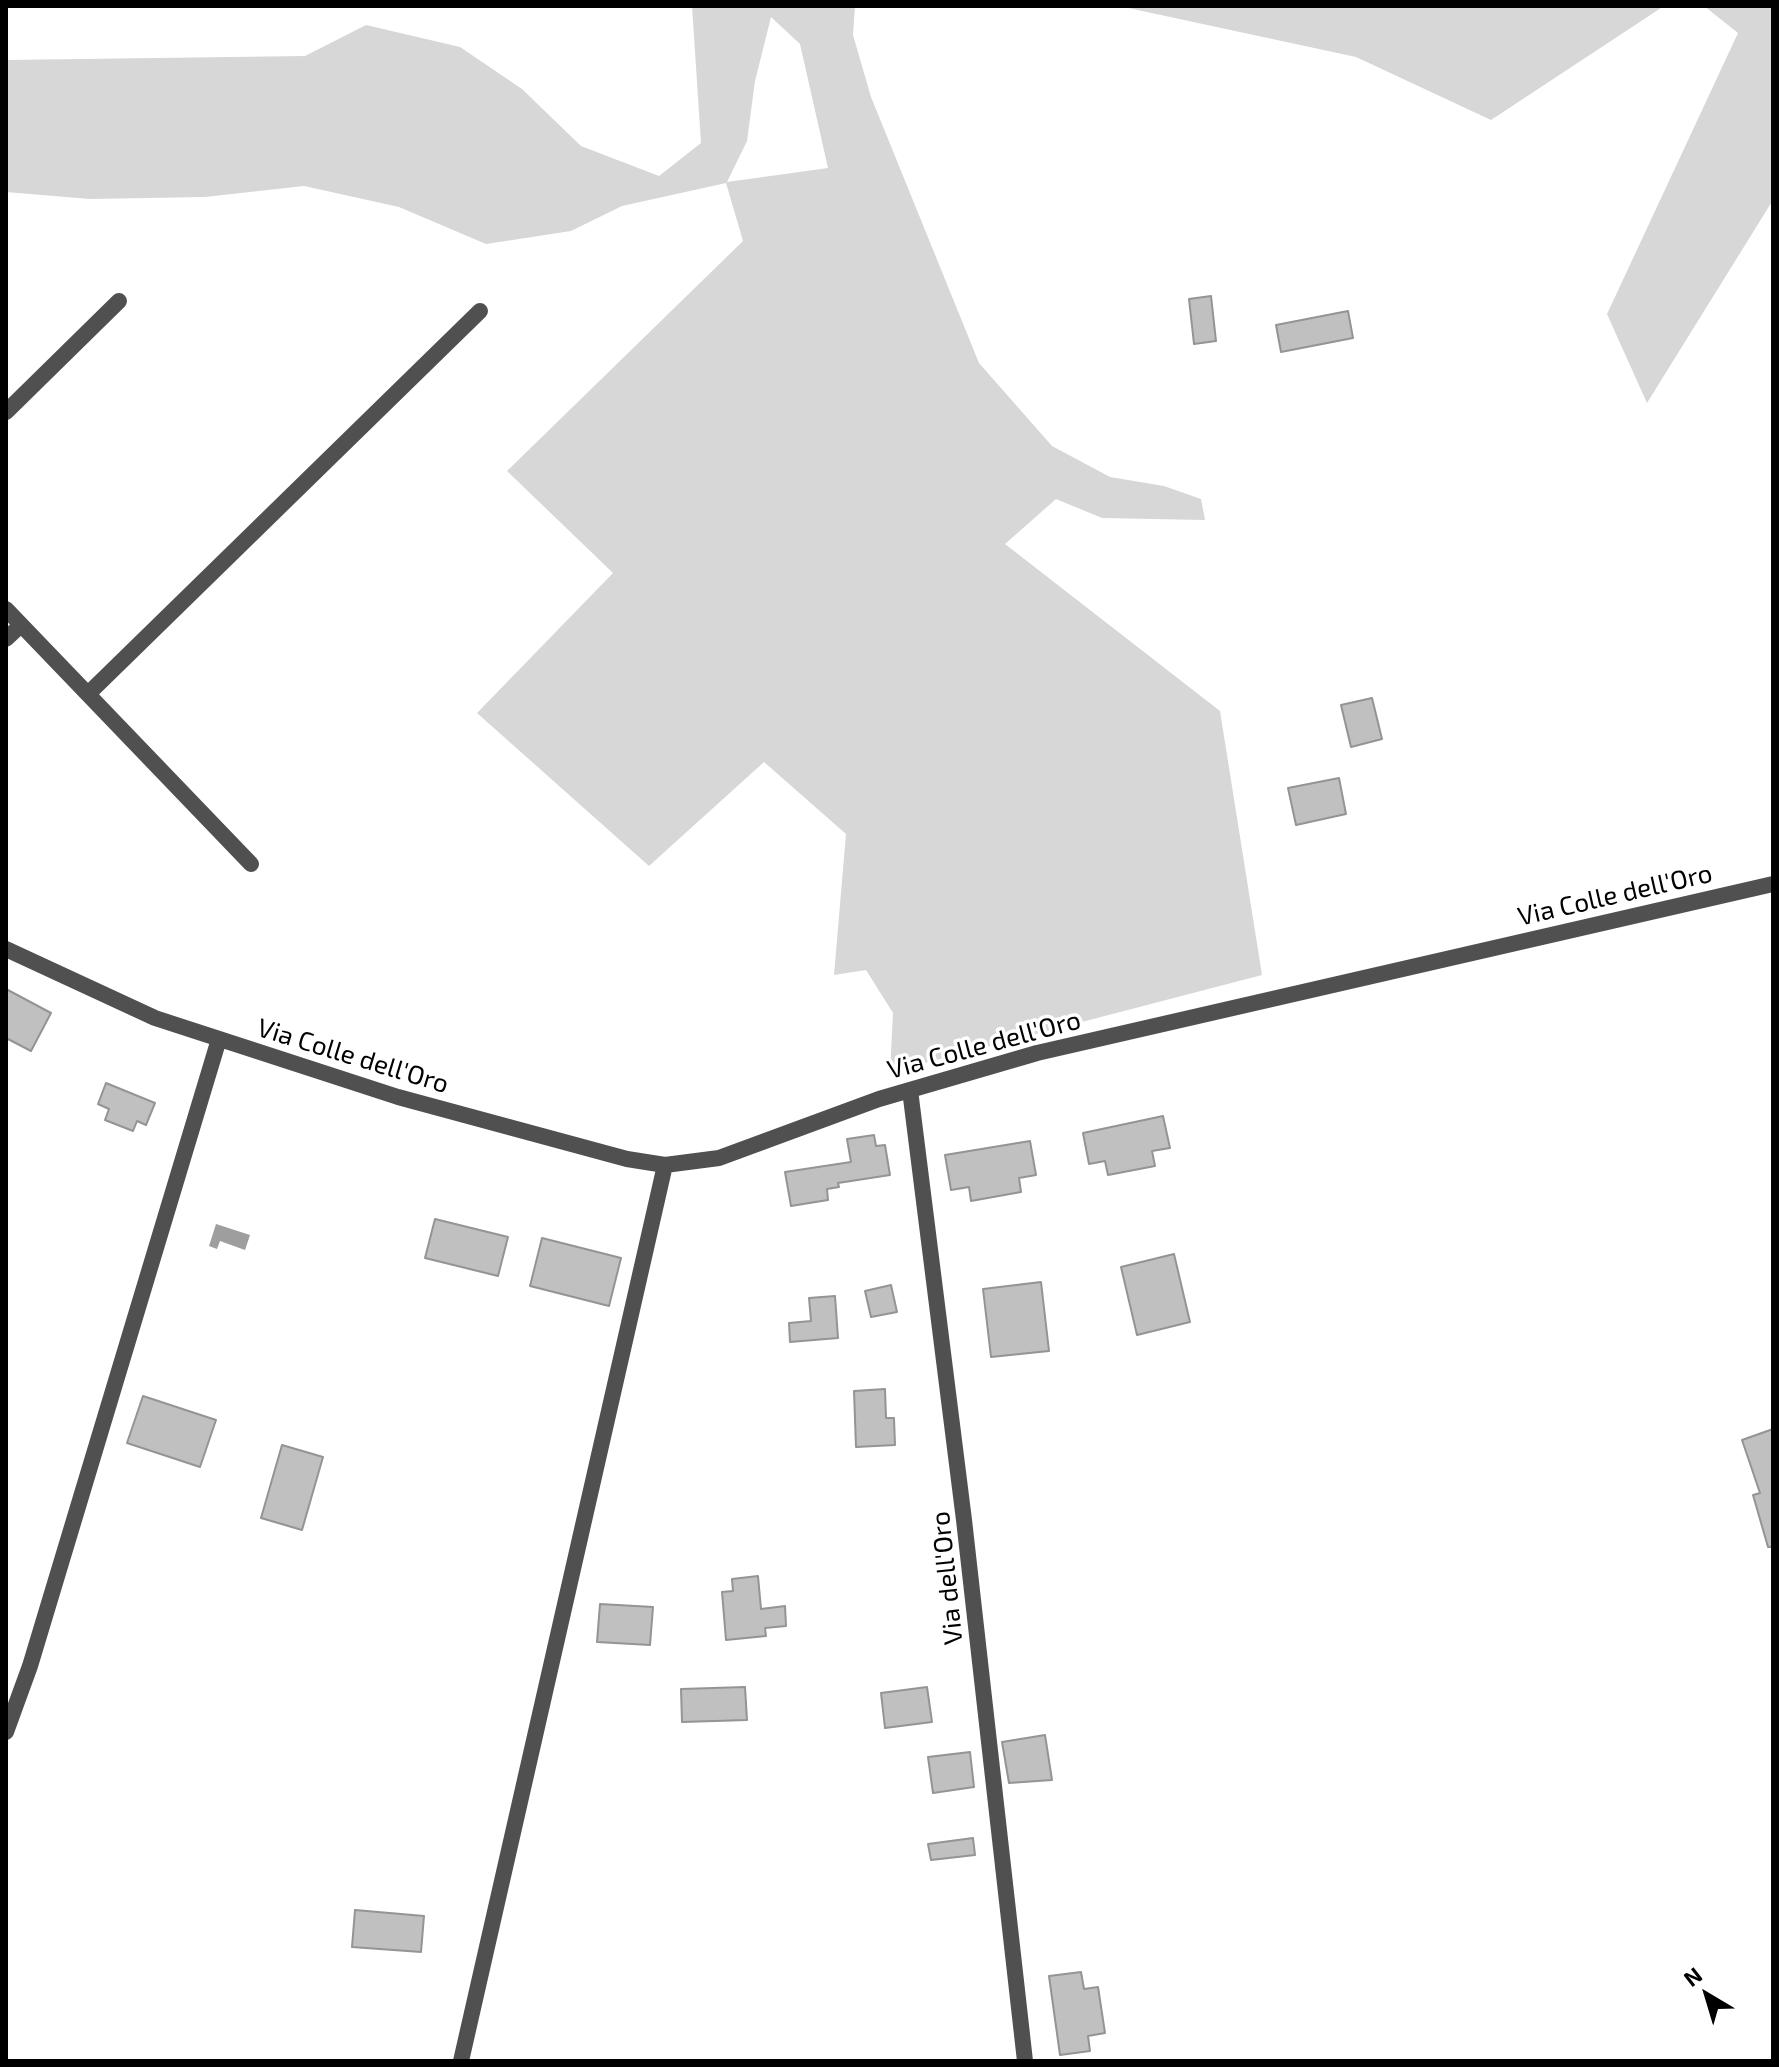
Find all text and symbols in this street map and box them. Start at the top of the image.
street label: Via Colle dell'Oro [1515,857,1715,933]
street label: Via Colle dell'Oro [884,1004,1084,1086]
street label: Via Colle dell'Oro [253,1012,453,1100]
street label: Via dell'Oro [924,1510,970,1646]
north arrow [1667,1955,1747,2035]
text: N [1678,1961,1706,1991]

